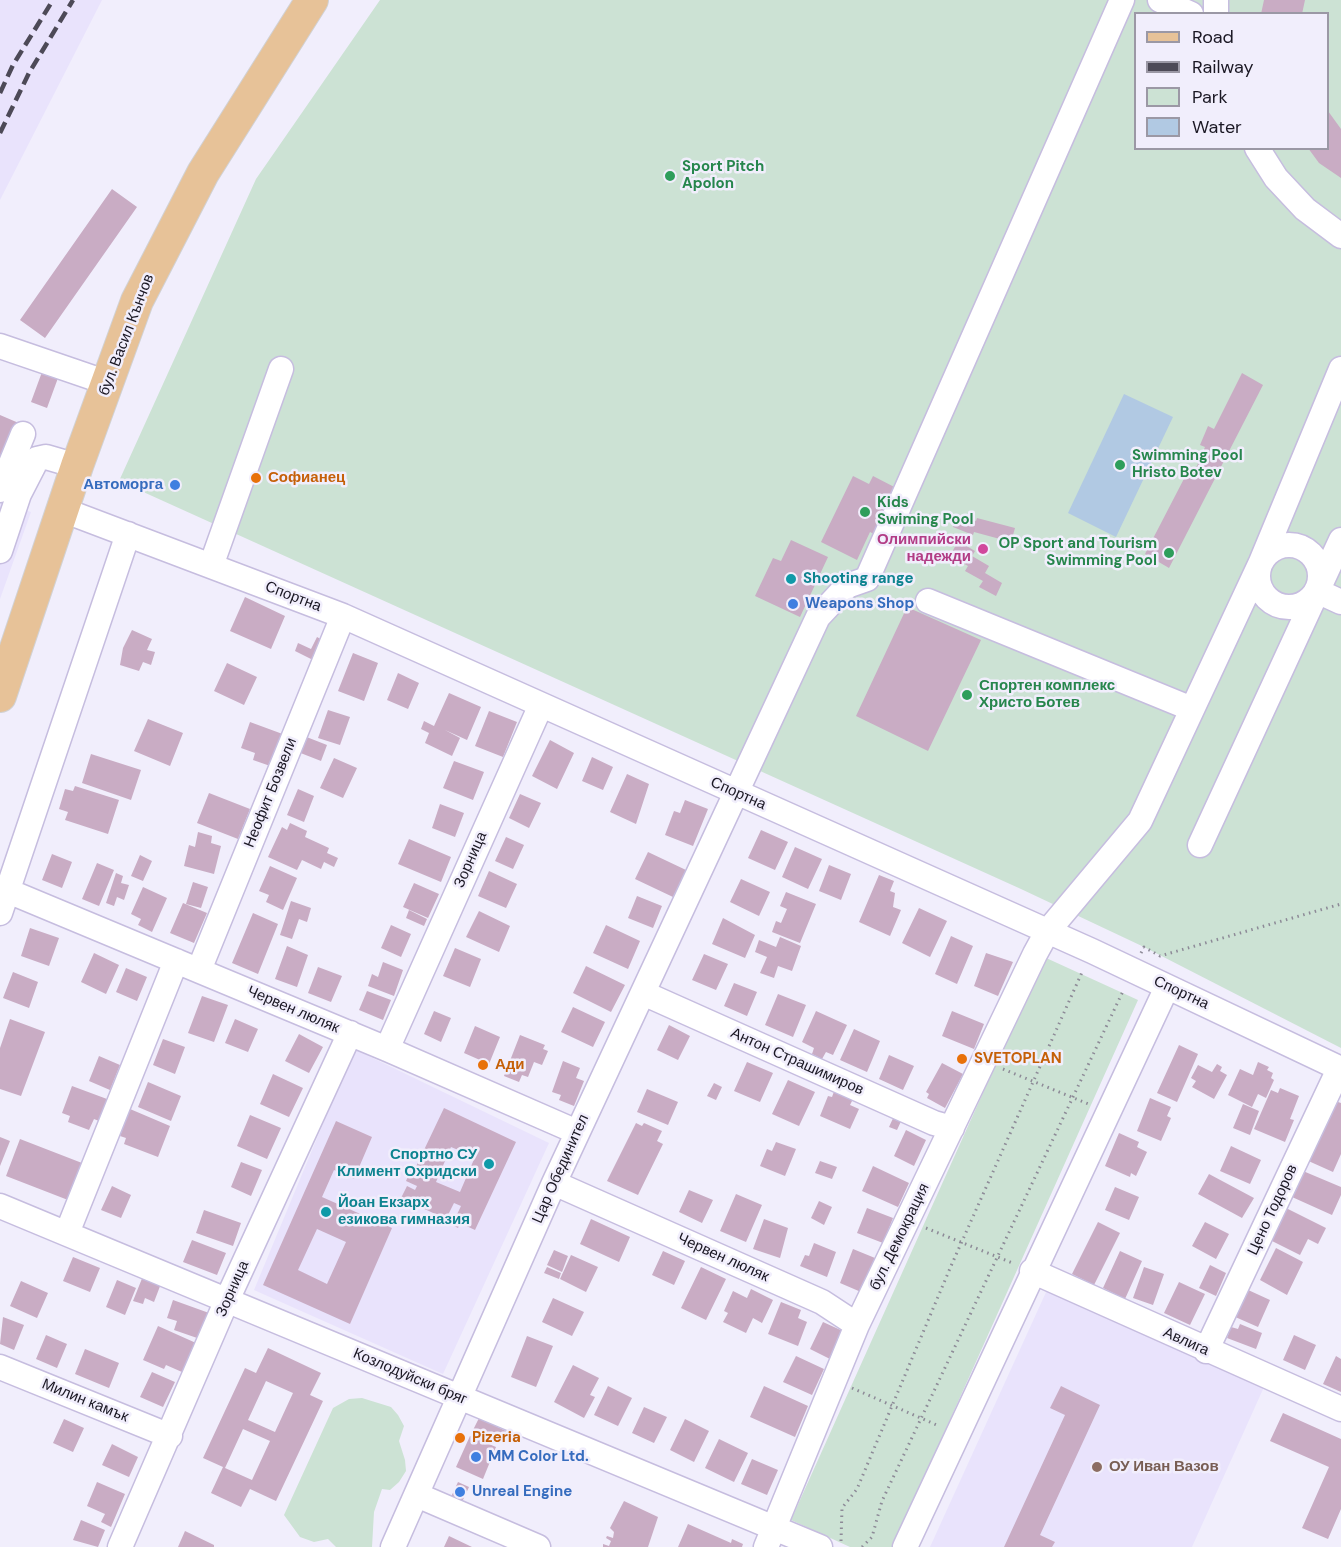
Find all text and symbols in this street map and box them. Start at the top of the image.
legend [1134,12,1329,150]
text: Road [1192,25,1234,49]
text: Railway [1192,55,1254,79]
text: Park [1192,85,1228,109]
text: Water [1192,115,1242,139]
place label: Sport Pitch Apolon [682,158,764,193]
marker: Sport Pitch Apolon [663,169,677,183]
street label: бул. Васил Кънчов [96,272,158,398]
place label: Swimming Pool Hristo Botev [1132,447,1243,482]
marker: Swimming Pool Hristo Botev [1113,458,1127,472]
place label: Софианец [268,469,345,487]
marker: Софианец [249,471,263,485]
place label: Автоморга [83,476,163,494]
marker: Автоморга [168,478,182,492]
place label: Kids Swiming Pool [877,494,974,529]
marker: Kids Swiming Pool [858,505,872,519]
place label: Олимпийски надежди [877,531,971,566]
place label: OP Sport and Tourism Swimming Pool [999,535,1157,570]
marker: Олимпийски надежди [976,542,990,556]
marker: OP Sport and Tourism Swimming Pool [1162,546,1176,560]
place label: Shooting range [803,570,914,588]
marker: Shooting range [784,572,798,586]
street label: Спортна [262,578,324,616]
place label: Weapons Shop [805,595,914,613]
marker: Weapons Shop [786,597,800,611]
place label: Спортен комплекс Христо Ботев [979,677,1115,712]
marker: Спортен комплекс Христо Ботев [960,688,974,702]
street label: Неофит Бозвели [241,735,301,851]
street label: Спортна [707,774,769,814]
street label: Зорница [451,829,491,891]
street label: Спортна [1151,972,1211,1014]
street label: Червен люляк [244,983,342,1037]
street label: Антон Страшимиров [728,1025,866,1099]
place label: SVETOPLAN [974,1050,1062,1068]
marker: SVETOPLAN [955,1052,969,1066]
place label: Ади [495,1056,525,1074]
marker: Ади [476,1058,490,1072]
street label: Цар Обединител [529,1112,593,1226]
place label: Спортно СУ Климент Охридски [337,1146,477,1181]
marker: Спортно СУ Климент Охридски [482,1157,496,1171]
street label: Цено Тодоров [1244,1162,1302,1258]
street label: бул. Демокрация [866,1181,934,1293]
place label: Йоан Екзарх езикова гимназия [338,1194,470,1229]
marker: Йоан Екзарх езикова гимназия [319,1205,333,1219]
street label: Червен люляк [674,1230,772,1286]
street label: Зорница [213,1258,253,1320]
street label: Авлига [1160,1324,1212,1360]
street label: Козлодуйски бряг [350,1345,470,1409]
street label: Милин камък [39,1375,131,1427]
place label: Pizeria [472,1429,521,1447]
marker: Pizeria [453,1431,467,1445]
place label: MM Color Ltd. [488,1448,589,1466]
marker: MM Color Ltd. [469,1450,483,1464]
place label: ОУ Иван Вазов [1109,1458,1219,1476]
marker: ОУ Иван Вазов [1090,1460,1104,1474]
place label: Unreal Engine [472,1483,572,1501]
marker: Unreal Engine [453,1485,467,1499]

